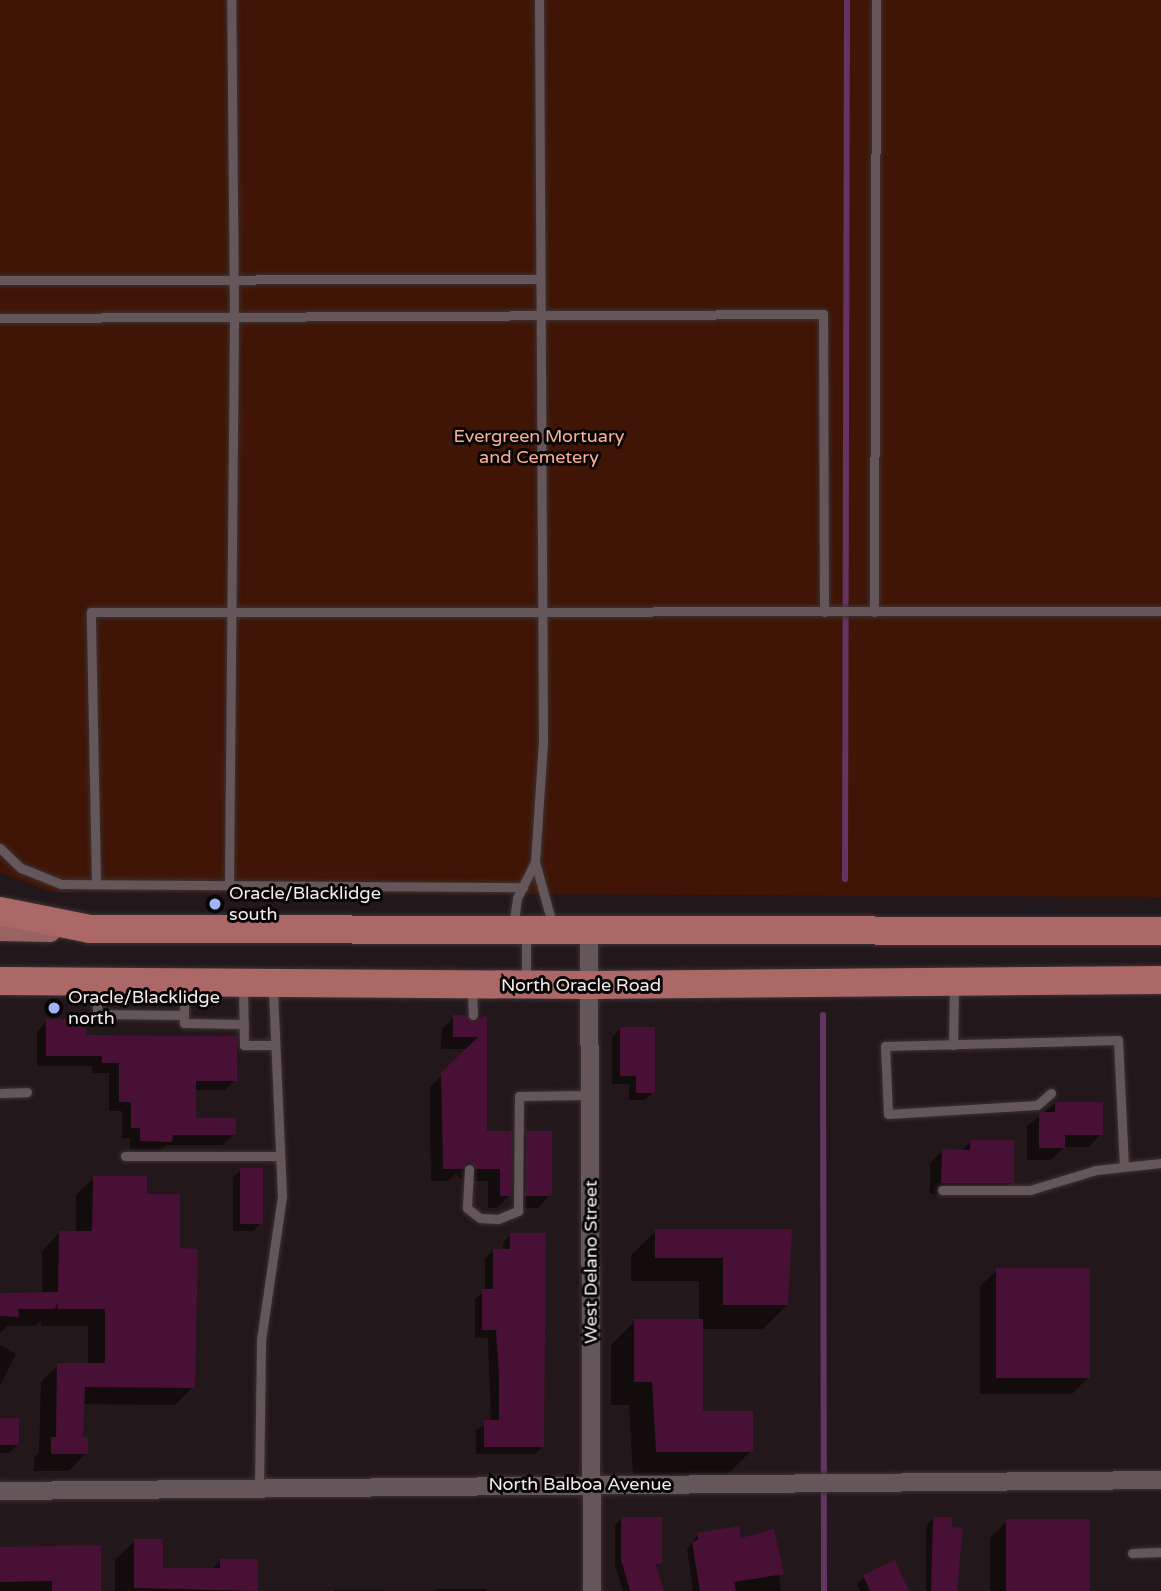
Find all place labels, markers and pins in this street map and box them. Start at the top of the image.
place label: Oracle/Blacklidge south [229,883,381,926]
marker: Oracle/Blacklidge south [207,896,223,912]
place label: Oracle/Blacklidge north [68,987,220,1030]
marker: Oracle/Blacklidge north [46,1000,62,1016]

